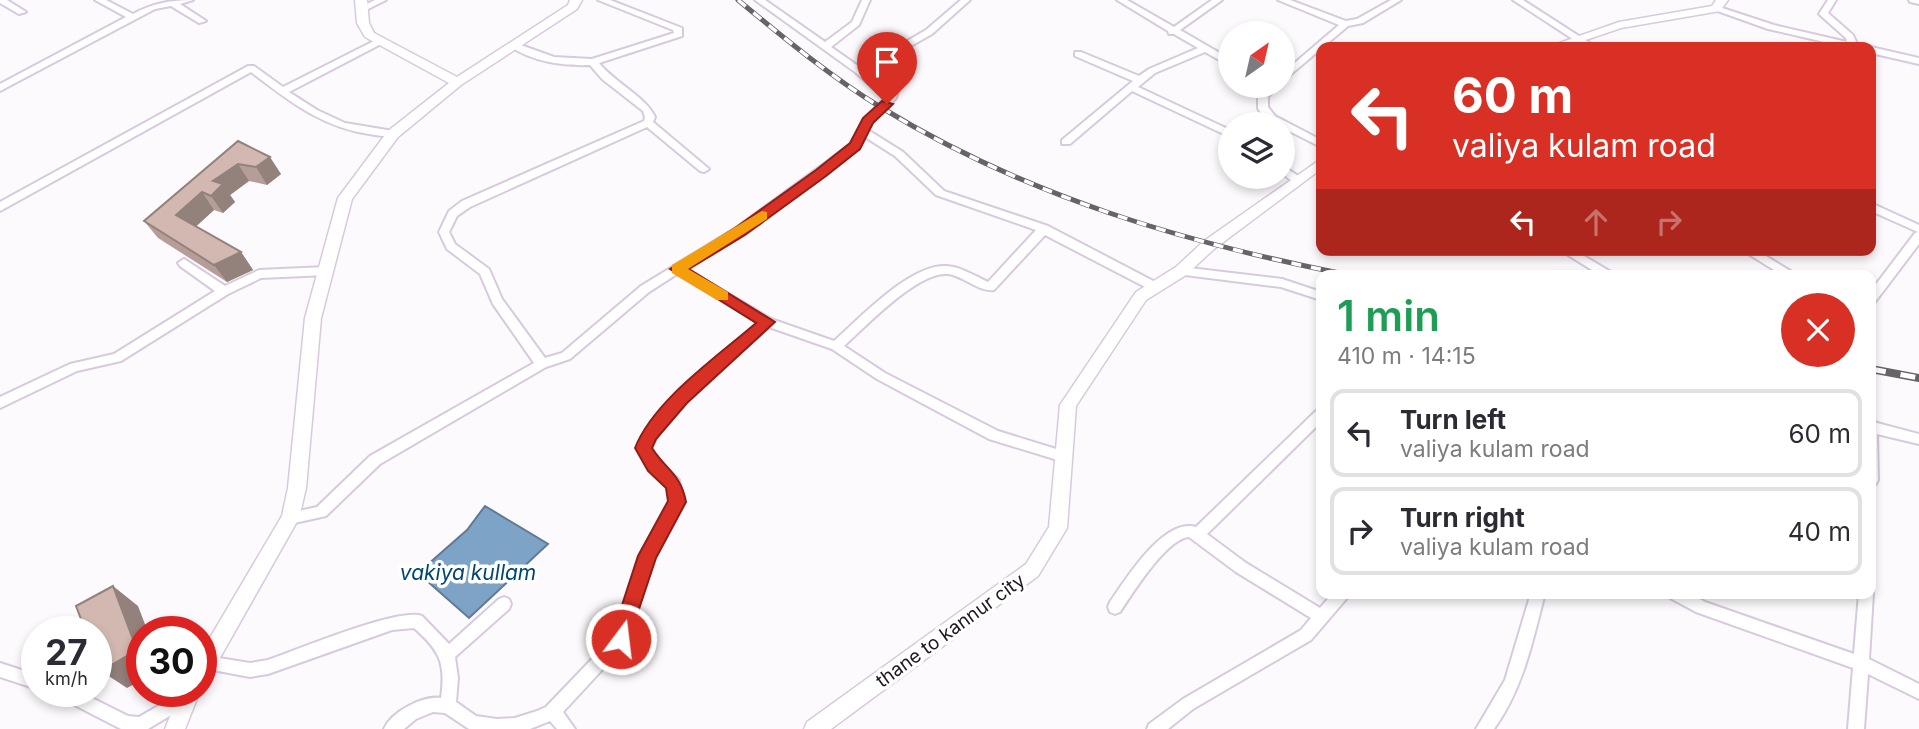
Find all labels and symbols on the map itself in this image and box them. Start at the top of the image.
north arrow [1218,21,1295,98]
pin [857,32,917,104]
water label: vakiya kullam [400,560,536,585]
street label: thane to kannur city [871,568,1030,692]
position arrow [584,602,658,676]
speed limit sign: 30 [126,616,217,707]

